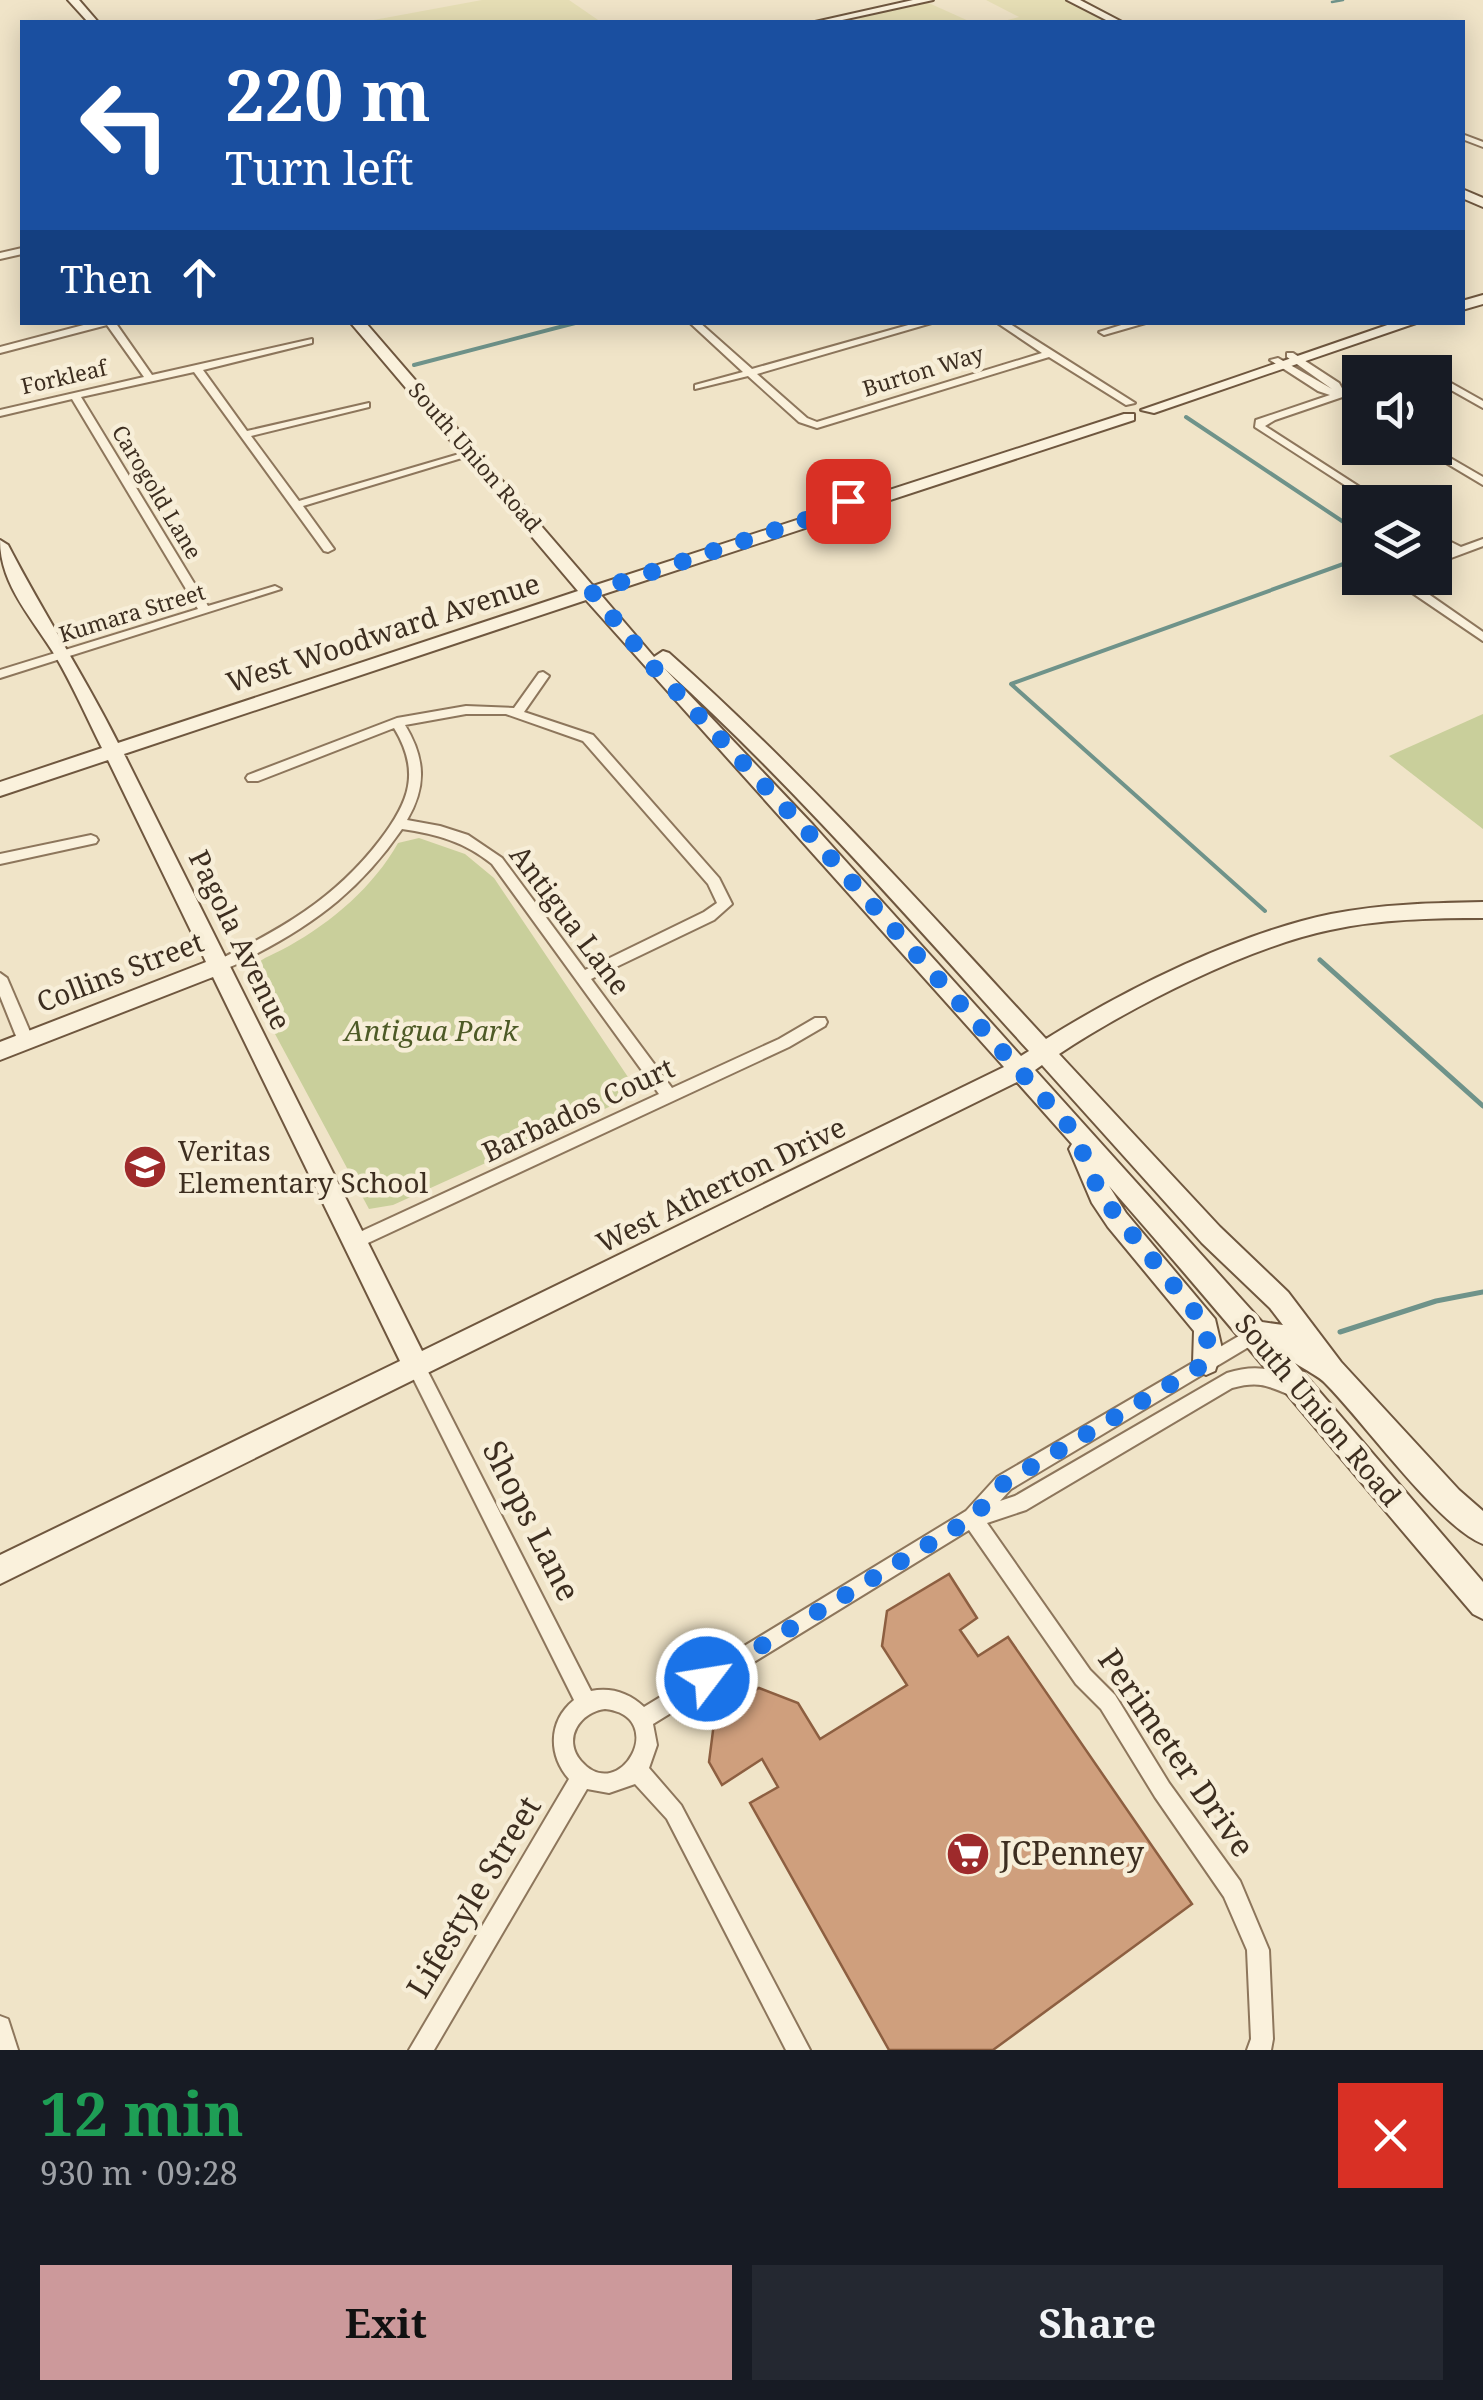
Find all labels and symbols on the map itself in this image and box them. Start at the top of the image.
street label: Burton Way [859,337,987,403]
street label: Forkleaf [18,351,111,400]
street label: South Union Road [403,375,549,538]
street label: Carogold Lane [106,419,210,564]
pin [806,459,891,544]
street label: West Woodward Avenue [221,563,544,701]
street label: Kumara Street [55,575,209,649]
street label: Antigua Lane [502,837,640,1002]
street label: Pagola Avenue [181,843,301,1036]
street label: Collins Street [31,922,209,1020]
park label: Antigua Park [342,1011,519,1049]
street label: Barbados Court [475,1048,680,1170]
street label: West Atherton Drive [590,1107,852,1261]
place label: Veritas Elementary School [178,1131,429,1201]
school or university icon: Veritas Elementary School [122,1144,168,1190]
street label: South Union Road [1227,1305,1411,1514]
street label: Shops Lane [474,1433,591,1608]
position arrow [655,1627,759,1731]
street label: Perimeter Drive [1089,1639,1265,1865]
street label: Lifestyle Street [396,1788,550,2005]
supermarket icon: JCPenney [945,1831,991,1877]
place label: JCPenney [999,1831,1145,1874]

